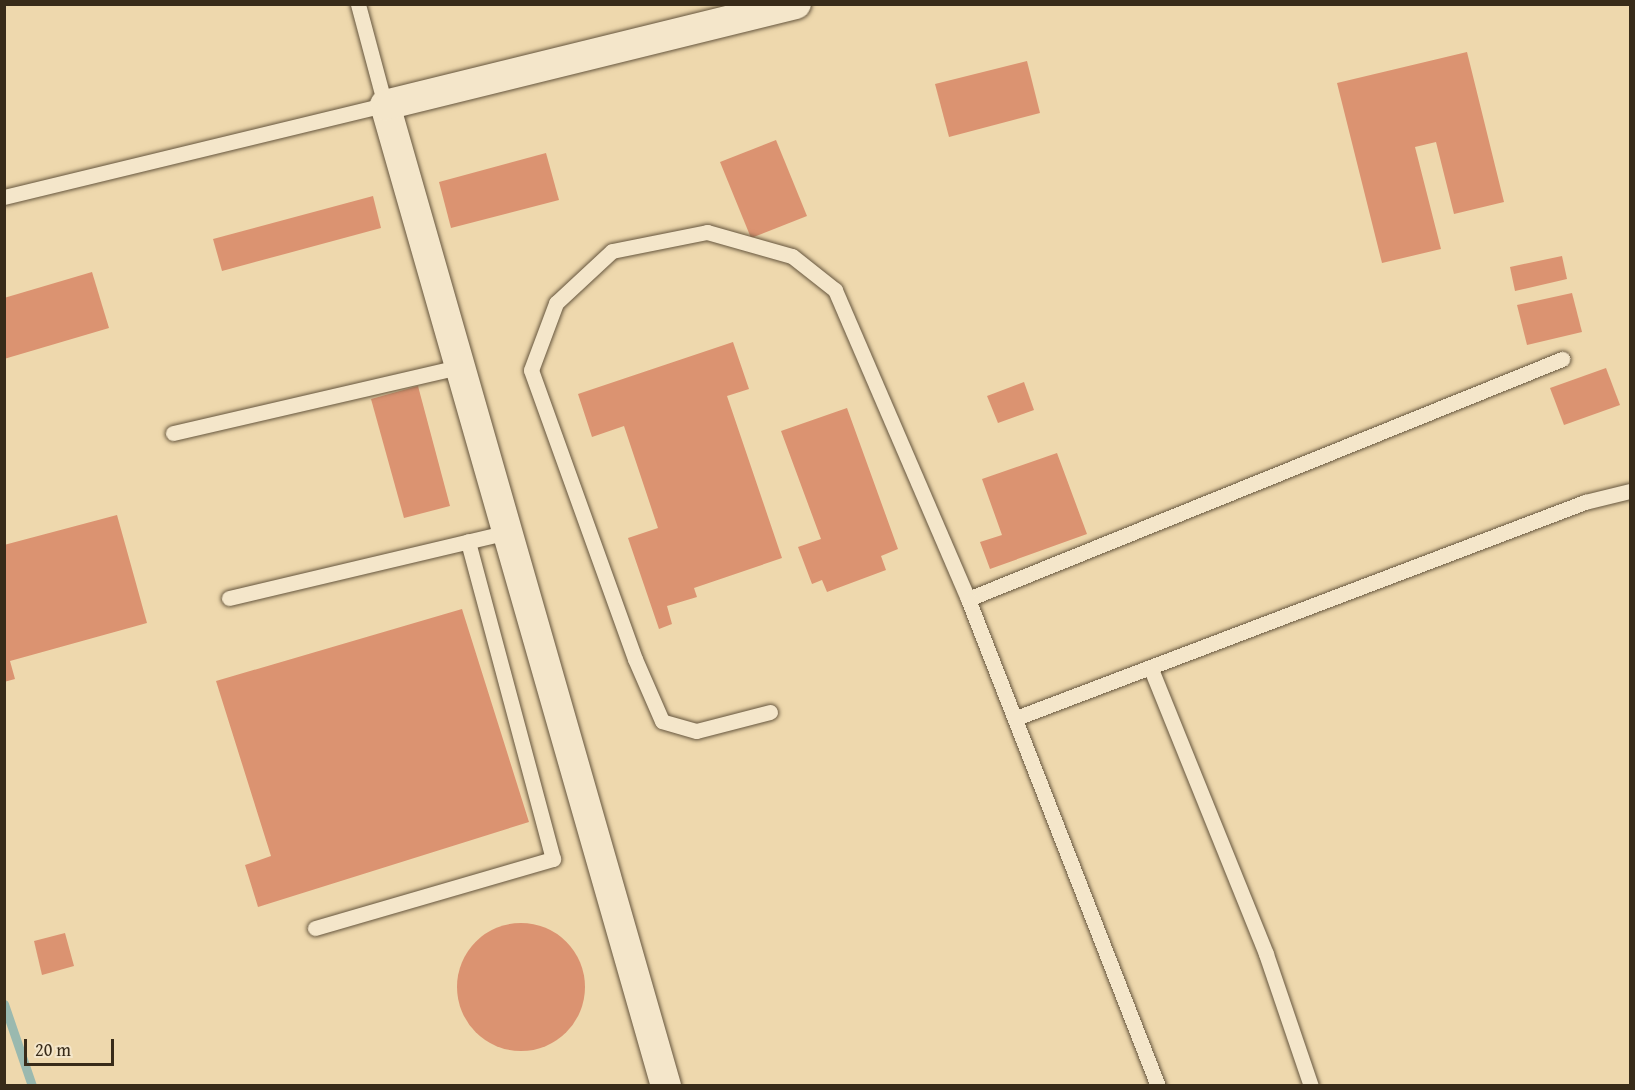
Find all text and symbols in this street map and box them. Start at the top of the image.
scale bar [27,1027,117,1065]
text: 20 m [35,1036,71,1063]

